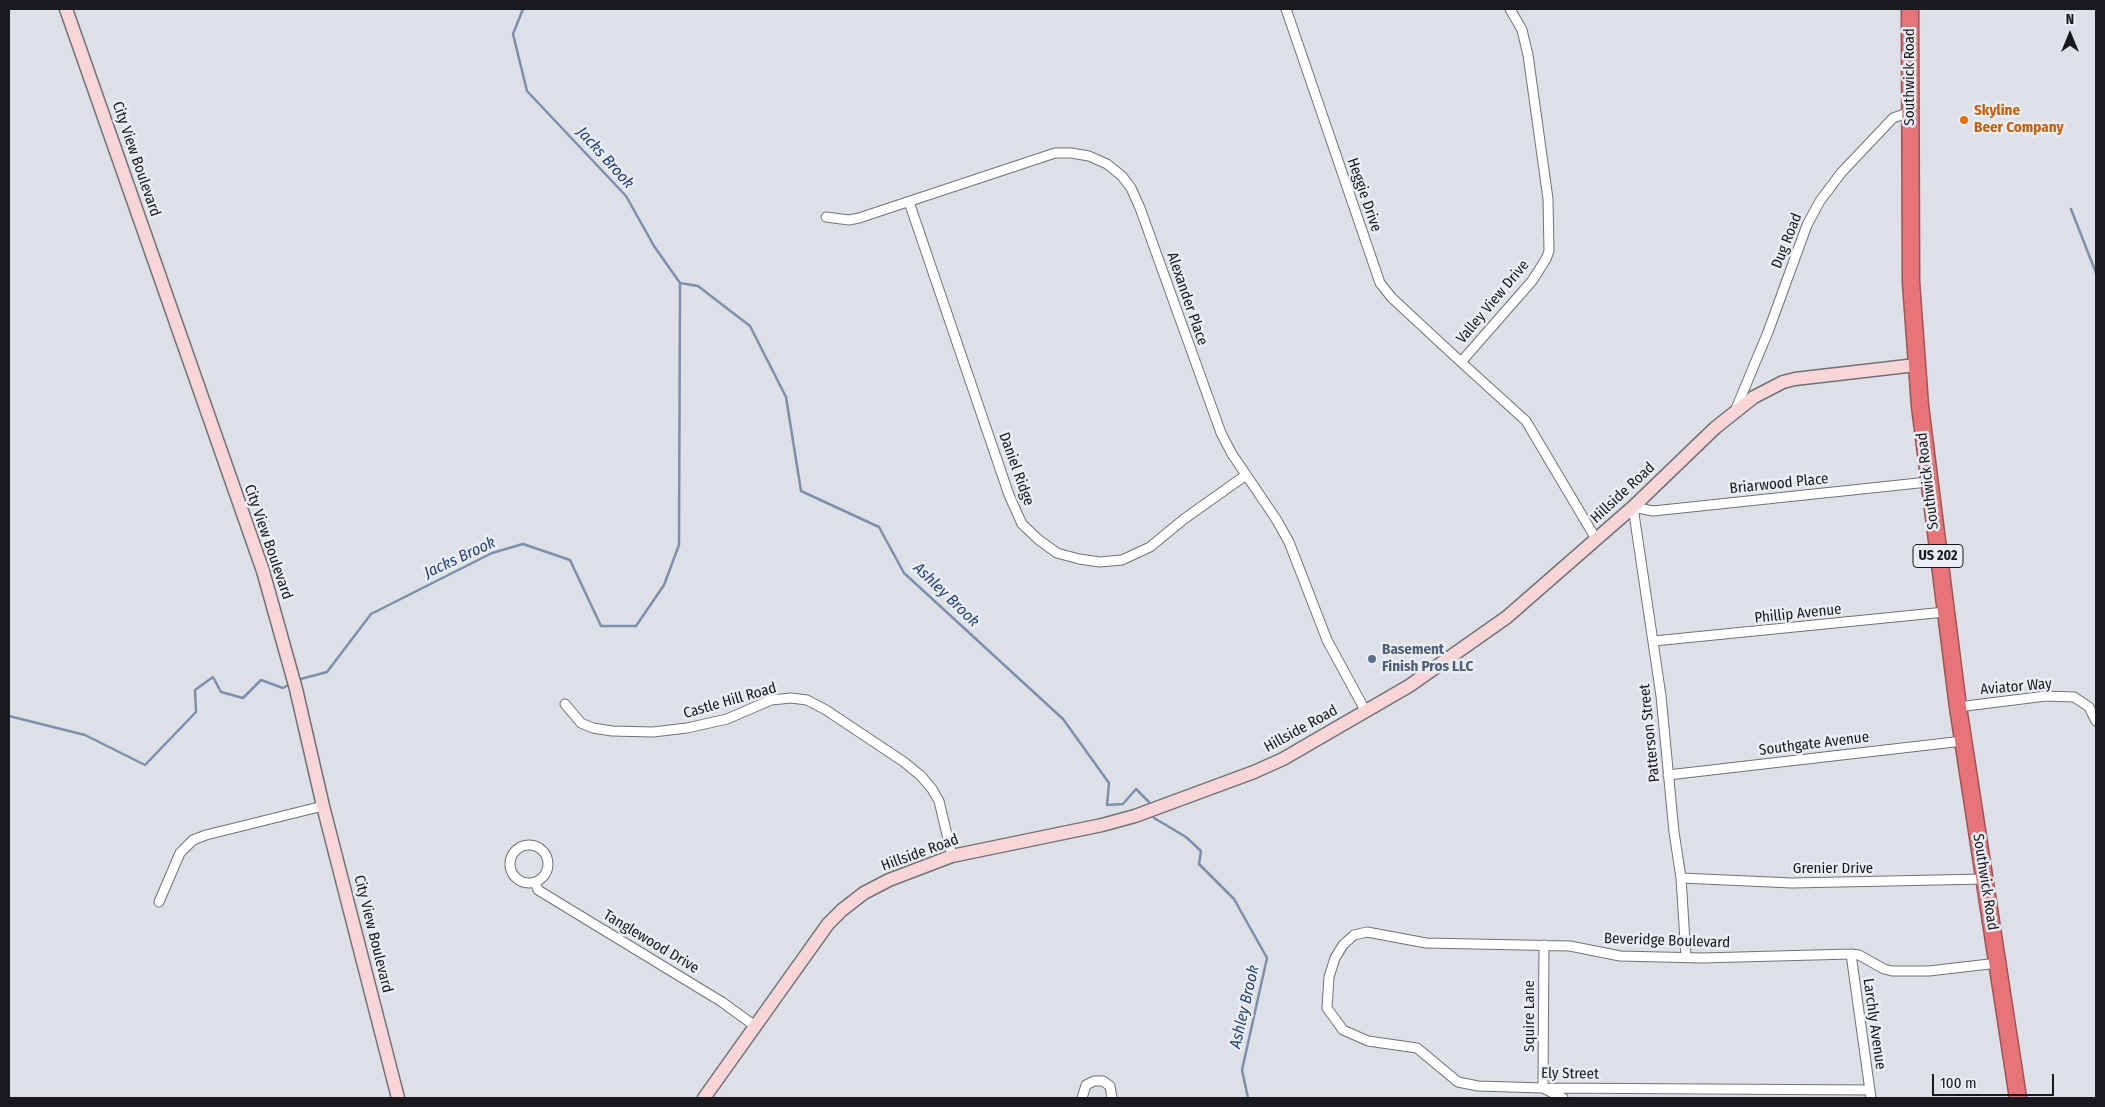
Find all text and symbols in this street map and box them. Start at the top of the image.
north arrow [2045,10,2095,60]
text: N [2066,11,2074,28]
street label: Southwick Road [1901,28,1919,126]
street label: City View Boulevard [108,99,164,219]
place label: Skyline Beer Company [1974,102,2064,137]
marker: Skyline Beer Company [1958,114,1970,126]
water label: Jacks Brook [572,123,638,193]
street label: Heggie Drive [1343,156,1385,234]
street label: Dug Road [1768,211,1806,271]
street label: Alexander Place [1163,250,1211,348]
street label: Valley View Drive [1453,257,1533,347]
street label: Daniel Ridge [994,430,1038,508]
street label: Southwick Road [1913,431,1943,531]
street label: Hillside Road [1587,459,1659,527]
street label: Briarwood Place [1729,470,1829,498]
street label: City View Boulevard [240,482,296,602]
water label: Jacks Brook [421,533,499,583]
road number: US 202 [1913,544,1963,568]
water label: Ashley Brook [909,559,983,631]
street label: Phillip Avenue [1754,600,1842,628]
place label: Basement Finish Pros LLC [1382,641,1473,676]
marker: Basement Finish Pros LLC [1366,653,1378,665]
street label: Aviator Way [1980,675,2052,699]
street label: Castle Hill Road [681,679,779,723]
street label: Patterson Street [1636,683,1664,783]
street label: Hillside Road [1261,701,1341,757]
street label: Southgate Avenue [1758,728,1870,760]
street label: Hillside Road [879,831,961,875]
street label: Southwick Road [1968,832,2002,932]
street label: Grenier Drive [1793,860,1873,878]
street label: City View Boulevard [350,873,396,995]
street label: Tanglewood Drive [600,906,702,978]
street label: Beveridge Boulevard [1604,930,1730,952]
water label: Ashley Brook [1226,964,1264,1050]
street label: Larchly Avenue [1859,977,1889,1071]
street label: Squire Lane [1521,980,1539,1052]
street label: Ely Street [1541,1064,1599,1084]
scale bar [1935,1064,2058,1096]
text: 100 m [1940,1074,1977,1092]

